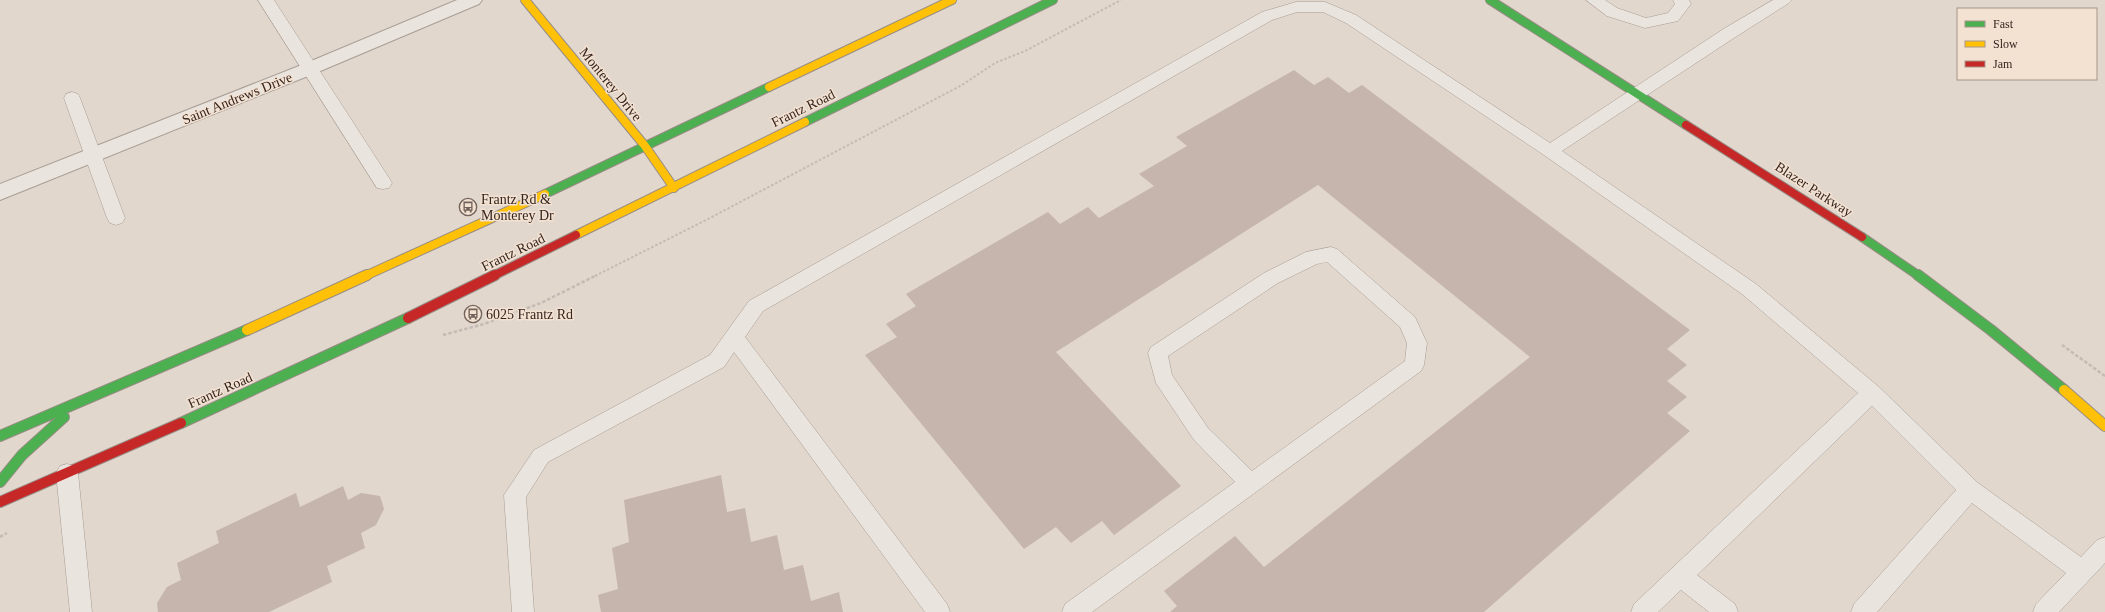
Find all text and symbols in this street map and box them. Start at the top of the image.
legend [1957,8,2097,80]
text: Fast [1993,17,2014,31]
text: Slow [1993,37,2018,51]
street label: Monterey Drive [577,45,645,124]
text: Jam [1993,57,2013,71]
street label: Saint Andrews Drive [180,70,294,127]
street label: Frantz Road [769,87,837,130]
street label: Blazer Parkway [1772,159,1855,220]
place label: Frantz Rd & Monterey Dr [481,192,554,223]
bus stop icon: Frantz Rd & Monterey Dr [458,197,478,217]
street label: Frantz Road [479,231,547,274]
bus stop icon: 6025 Frantz Rd [463,304,483,324]
place label: 6025 Frantz Rd [486,307,573,322]
street label: Frantz Road [186,370,255,411]

